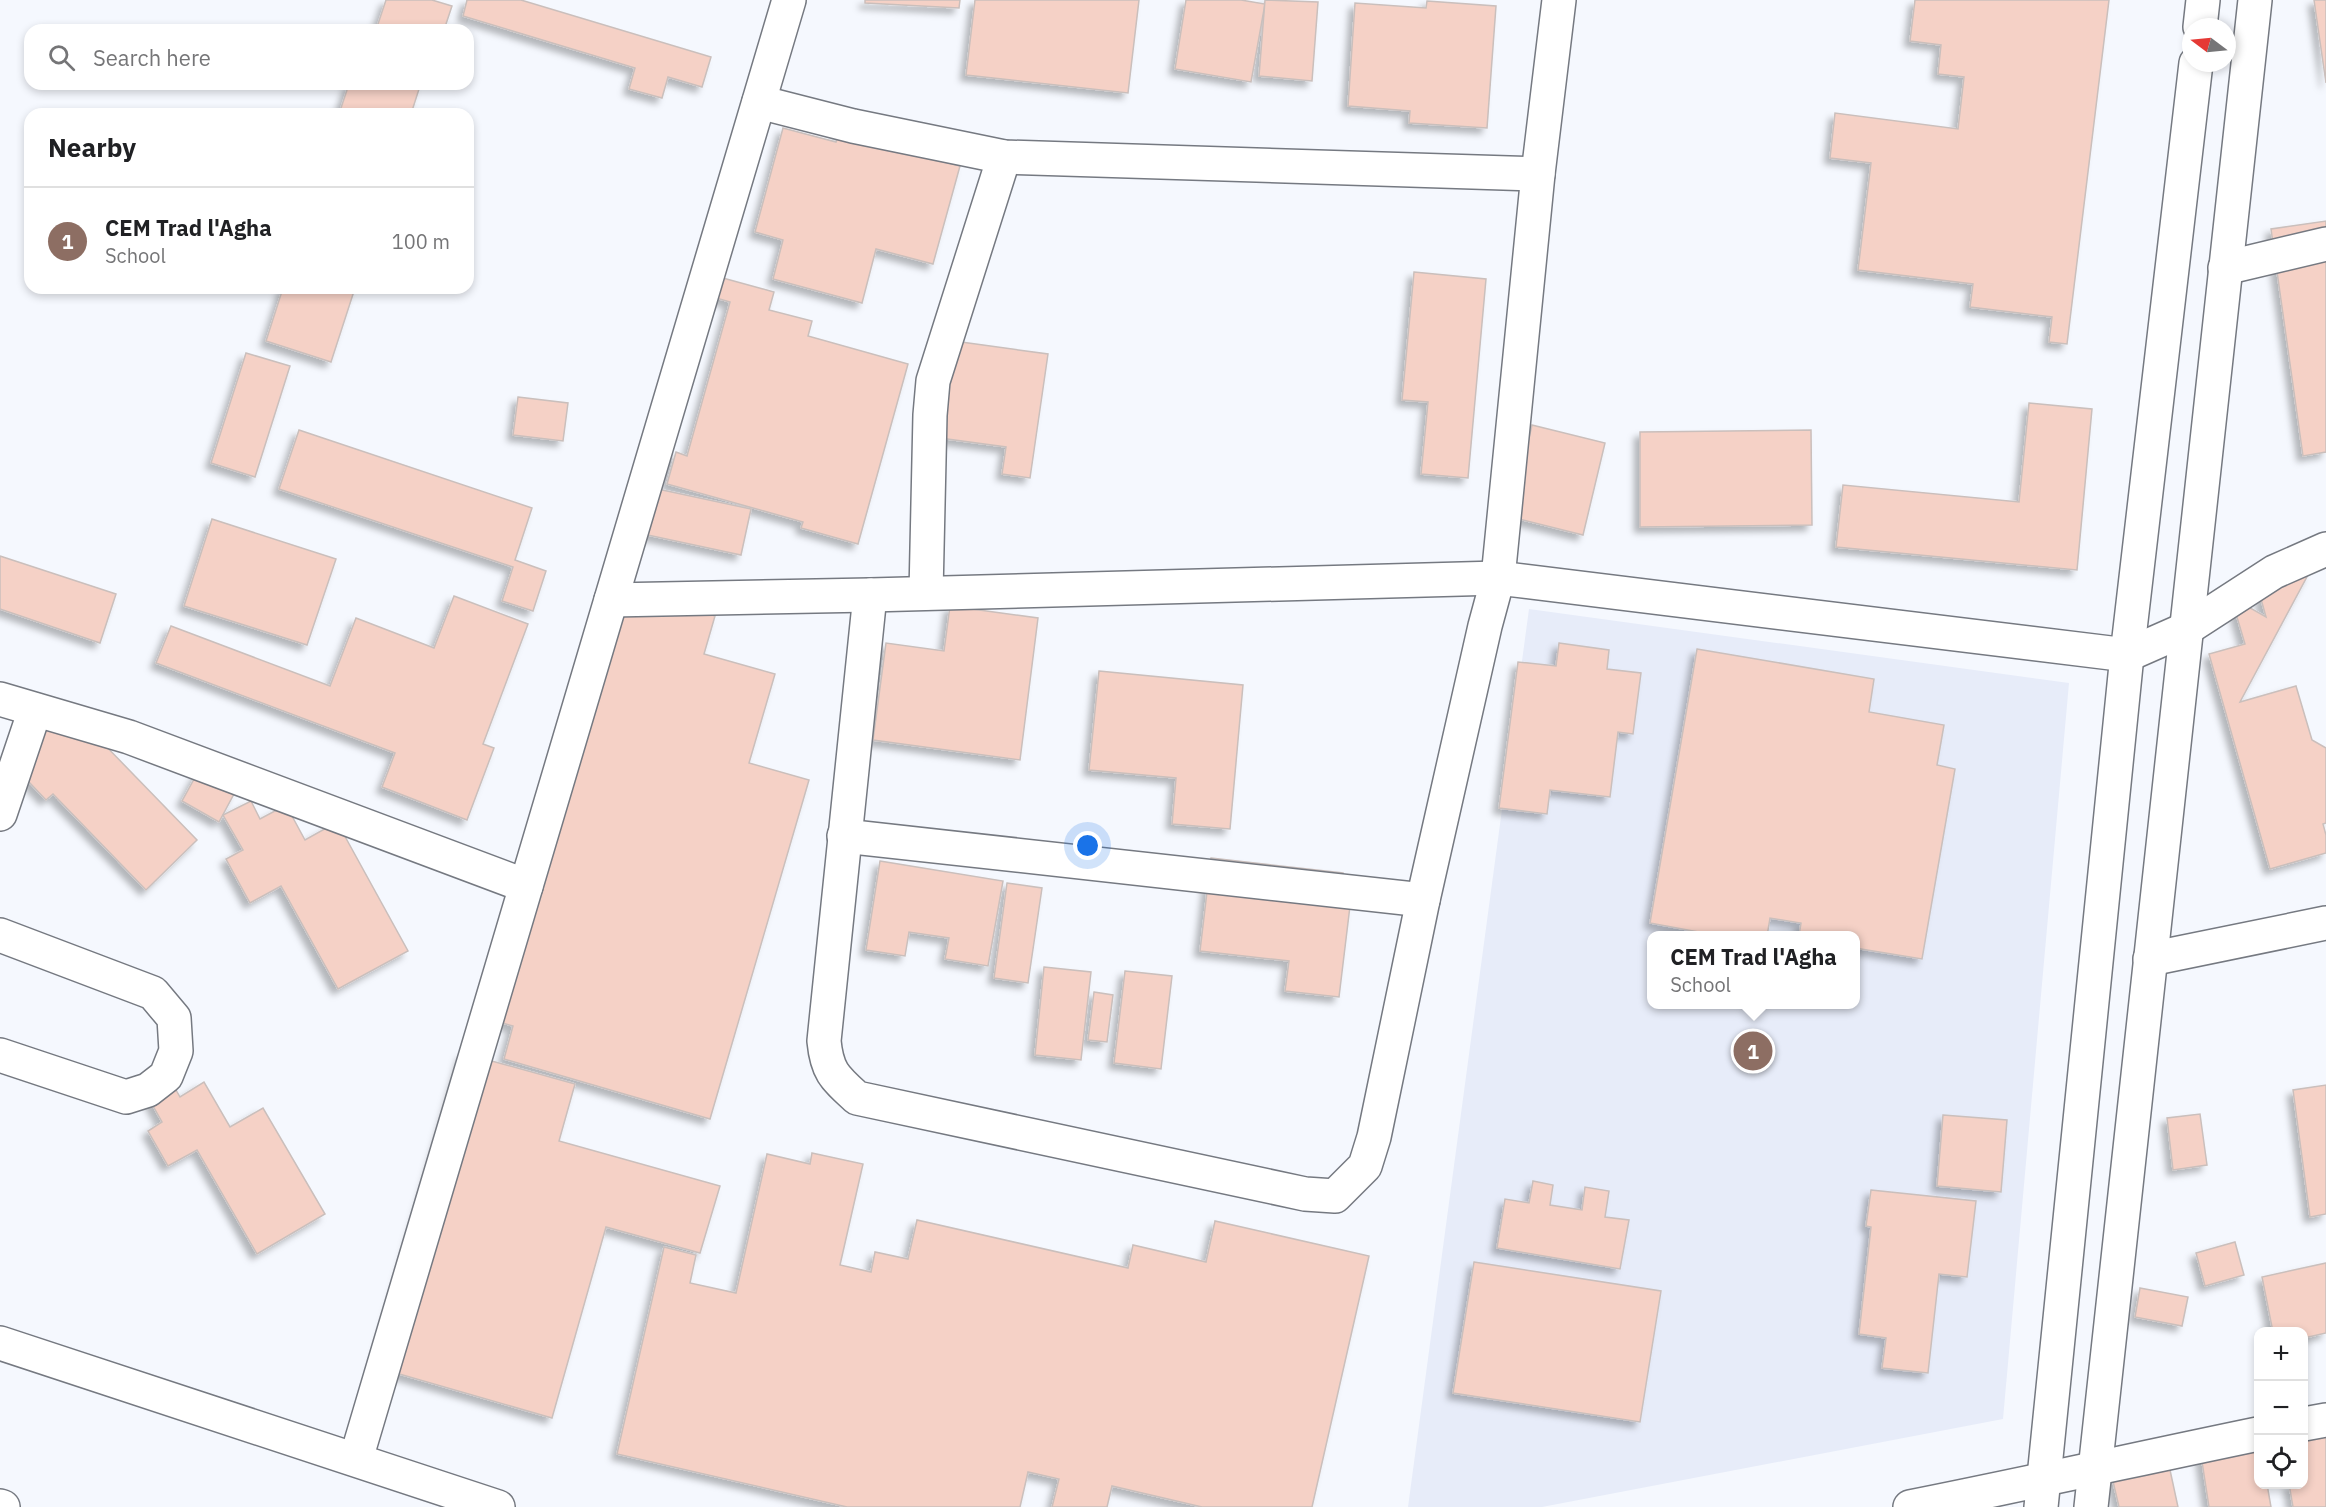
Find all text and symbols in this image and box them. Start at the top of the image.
north arrow [2182,18,2236,72]
search box [24,24,474,90]
icon: search [45,41,78,74]
text: Search here [93,43,211,72]
text: Nearby [48,130,136,164]
text: CEM Trad l'Agha [105,213,272,242]
text: 1 [62,228,74,255]
text: 100 m [392,228,450,255]
text: School [105,242,166,269]
your location [1073,831,1102,860]
popup [1647,931,1860,1009]
text: CEM Trad l'Agha [1670,942,1837,971]
text: School [1670,971,1731,998]
pin: 1 [1734,1028,1772,1074]
map controls [2254,1327,2308,1489]
button: + [2254,1327,2308,1381]
button: − [2254,1381,2308,1435]
button: locate [2254,1435,2308,1489]

